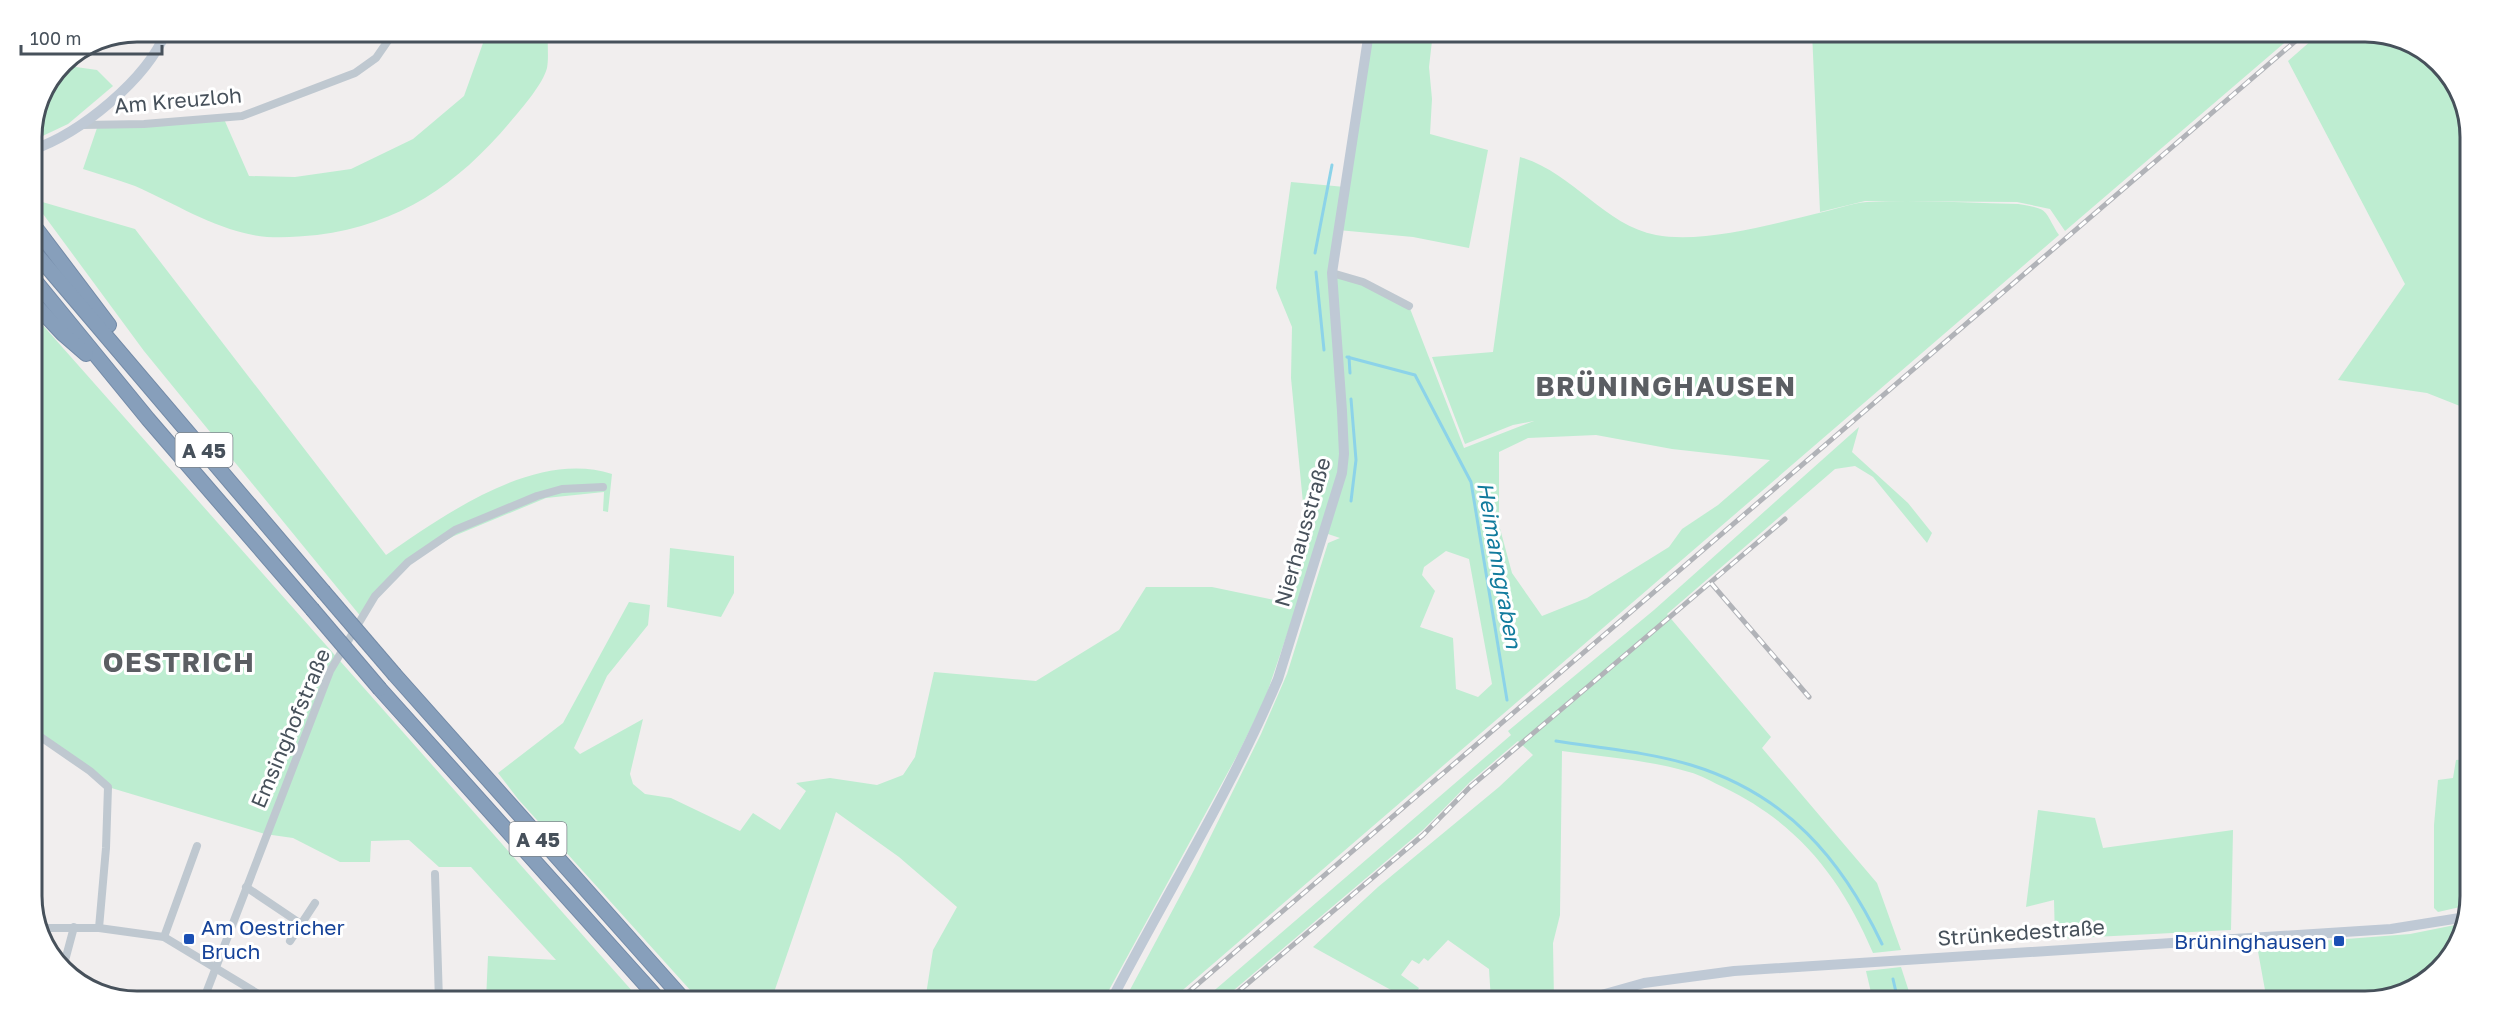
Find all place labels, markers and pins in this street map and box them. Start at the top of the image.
place label: Am Oestricher Bruch [201,914,345,964]
place label: Brüninghausen [2174,928,2327,954]
marker: Am Oestricher Bruch [182,932,196,946]
marker: Brüninghausen [2332,934,2346,948]

